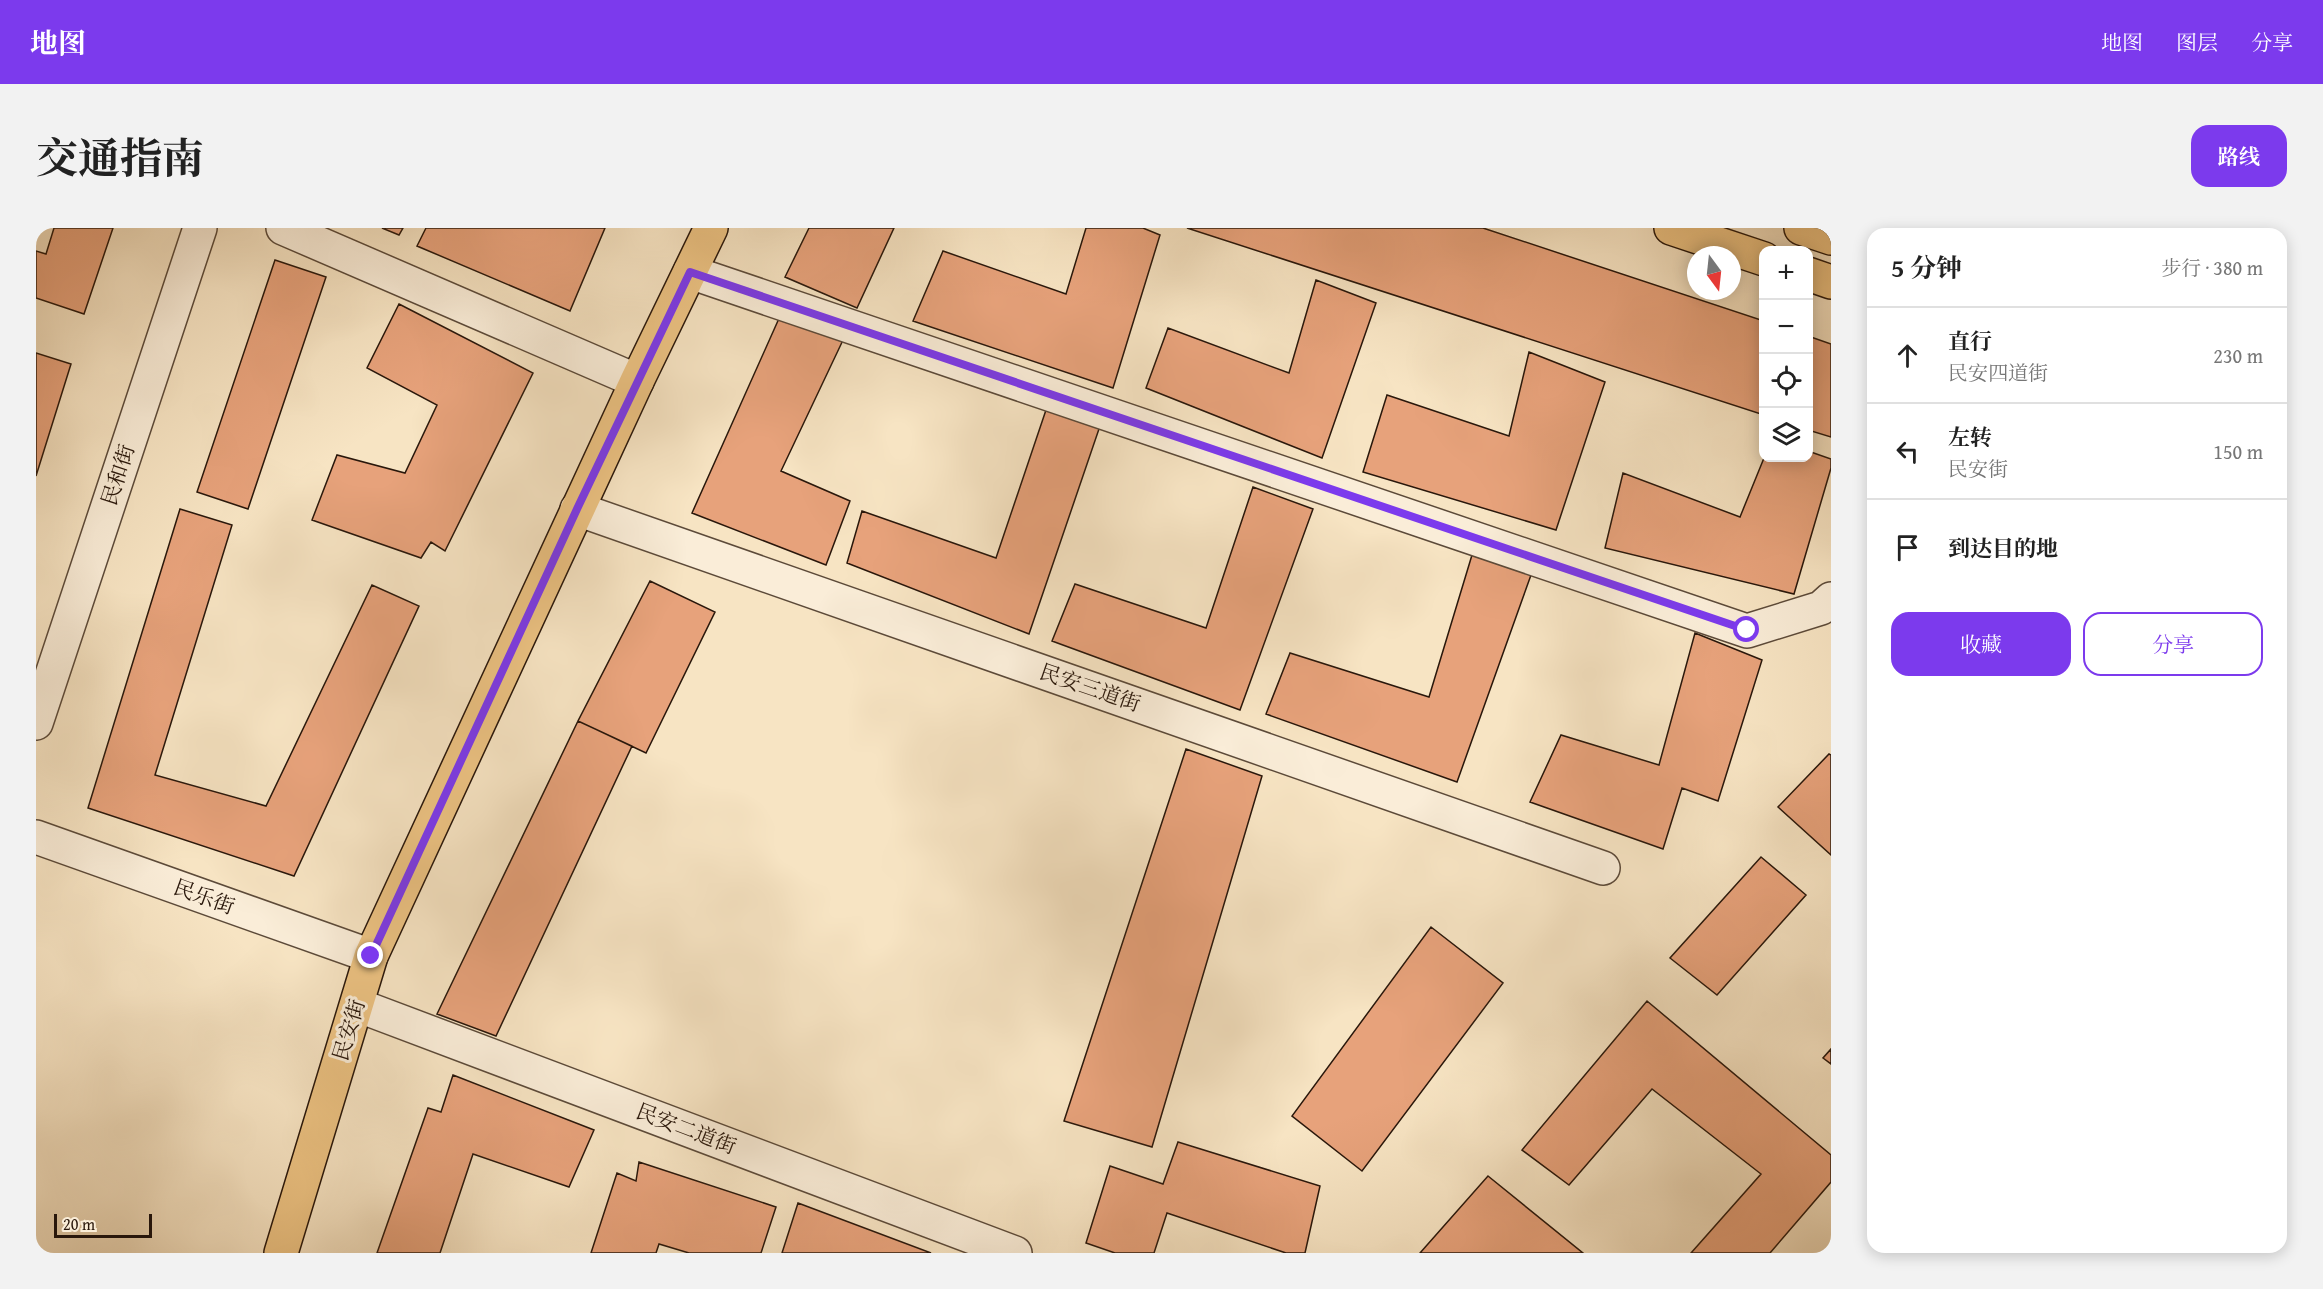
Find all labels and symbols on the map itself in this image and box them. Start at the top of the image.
north arrow [1687,246,1741,300]
street label: 民和街 [93,440,142,510]
route start [1733,616,1759,642]
street label: 民安三道街 [1035,656,1145,719]
street label: 民乐街 [169,871,239,922]
route end [357,942,383,968]
street label: 民安街 [324,995,373,1065]
street label: 民安二道街 [632,1095,741,1162]
scale bar [54,1211,152,1238]

